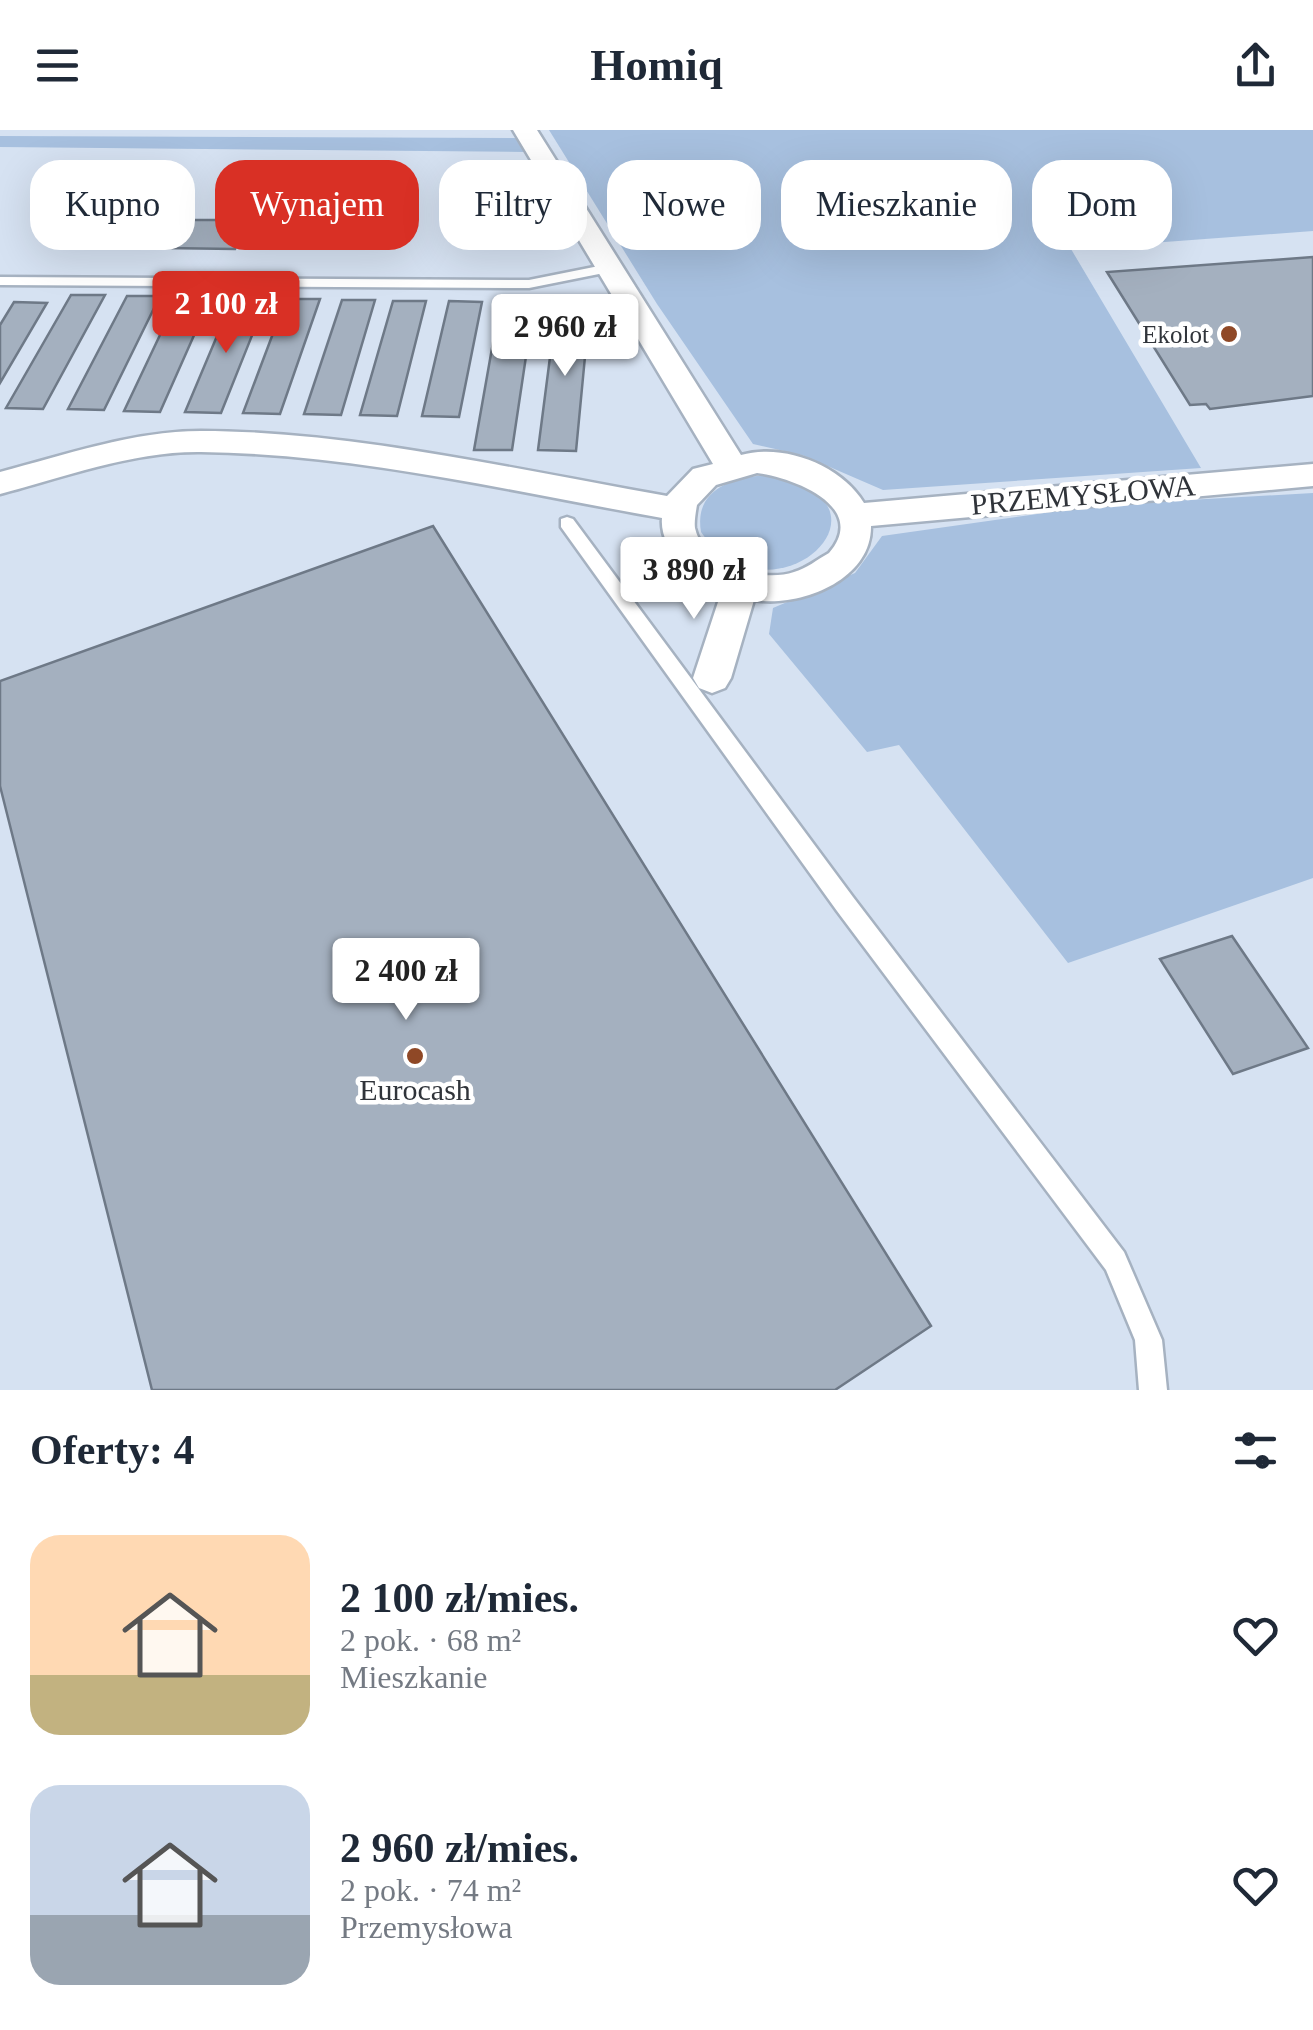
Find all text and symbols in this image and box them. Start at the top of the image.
icon: menu [30,38,85,93]
icon: share [1228,38,1283,93]
text: Homiq [590,40,723,90]
chip: Kupno [30,160,195,250]
chip: Wynajem [215,160,419,250]
chip: Filtry [439,160,587,250]
chip: Nowe [607,160,761,250]
chip: Mieszkanie [781,160,1012,250]
chip: Dom [1032,160,1172,250]
pin: 2 100 zł [123,271,329,356]
text: 2 100 zł [174,285,278,321]
pin: 2 960 zł [462,294,668,379]
text: 2 960 zł [513,308,617,344]
place label: Ekolot [1142,321,1209,348]
marker: Ekolot [1218,323,1240,345]
street label: PRZEMYSŁOWA [969,468,1197,521]
pin: 3 890 zł [591,537,797,622]
text: 3 890 zł [642,551,746,587]
pin: 2 400 zł [303,938,509,1023]
text: 2 400 zł [354,952,458,988]
marker: Eurocash [404,1045,426,1067]
place label: Eurocash [359,1073,471,1106]
icon: filters [1228,1423,1283,1478]
text: Oferty: 4 [30,1427,194,1473]
icon: home [110,1575,230,1695]
text: 2 100 zł/mies. [340,1575,579,1621]
icon: heart [1228,1608,1283,1663]
text: 2 pok. · 68 m² [340,1622,521,1658]
text: Mieszkanie [340,1659,488,1695]
icon: home [110,1825,230,1945]
text: 2 960 zł/mies. [340,1825,579,1871]
icon: heart [1228,1858,1283,1913]
text: 2 pok. · 74 m² [340,1872,521,1908]
text: Przemysłowa [340,1909,512,1945]

